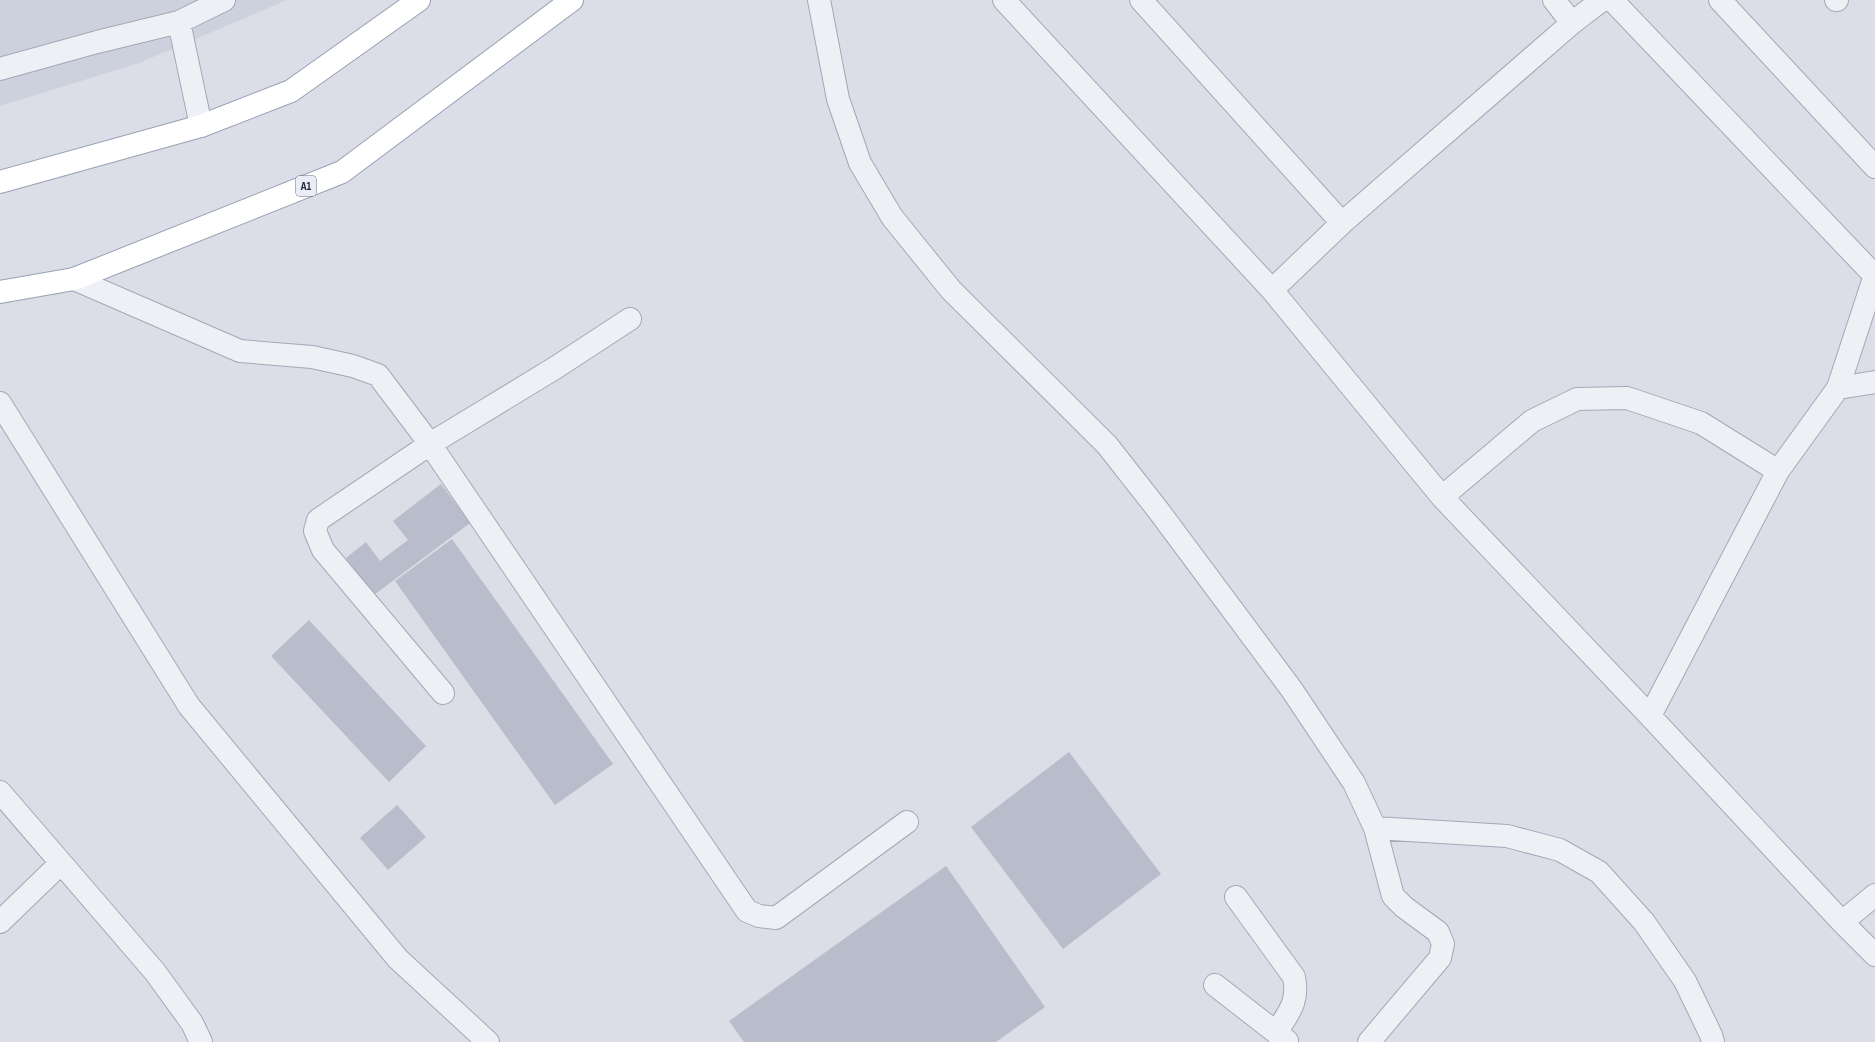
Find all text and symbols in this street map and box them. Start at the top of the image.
road number: A1 [296,176,316,196]

